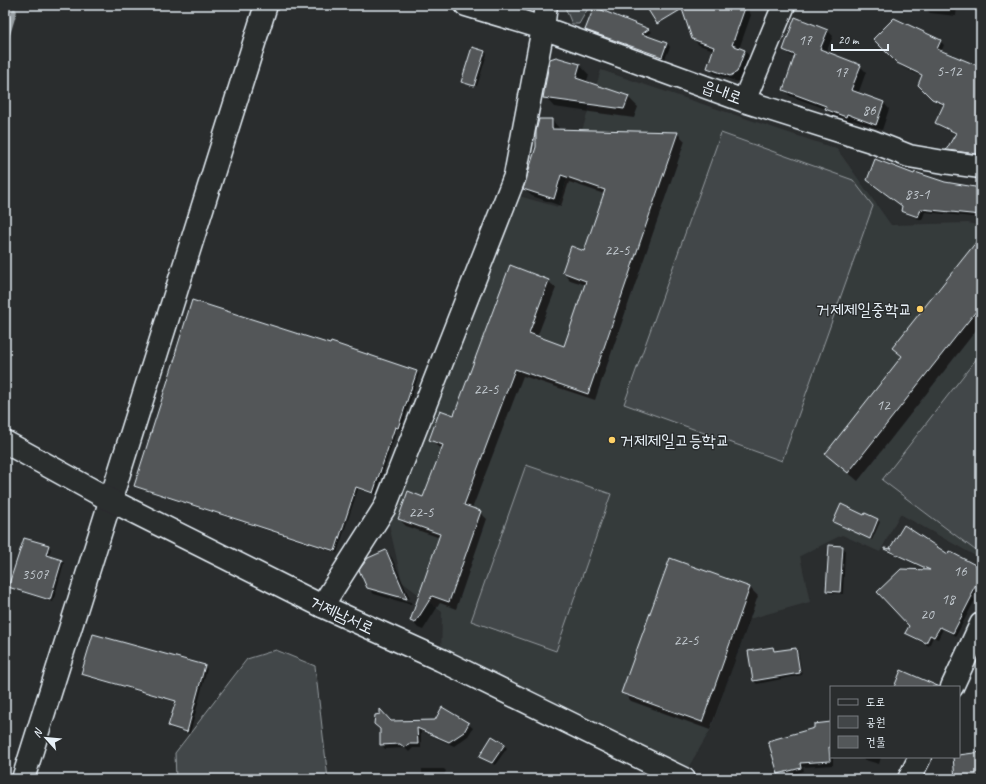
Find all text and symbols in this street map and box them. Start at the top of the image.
scale bar [832,26,888,52]
house number: 17 [798,31,813,50]
text: 20 m [838,32,860,48]
house number: 5-12 [936,62,963,81]
house number: 17 [834,63,849,82]
street label: 읍내로 [699,75,745,109]
house number: 86 [862,101,877,120]
house number: 83-1 [904,185,931,204]
house number: 22-5 [604,241,631,260]
place label: 거제제일중학교 [816,299,912,320]
marker: 거제제일중학교 [915,304,925,314]
house number: 22-5 [473,380,500,399]
house number: 12 [876,396,891,415]
place label: 거제제일고등학교 [620,430,729,451]
marker: 거제제일고등학교 [607,435,617,445]
house number: 22-5 [408,503,435,522]
house number: 16 [953,562,968,581]
house number: 3507 [21,565,50,584]
house number: 18 [941,590,956,609]
street label: 거제남서로 [307,591,377,639]
house number: 20 [920,605,935,624]
house number: 22-5 [673,631,700,650]
legend [830,686,960,758]
text: 도로 [866,694,885,710]
text: 공원 [866,714,885,730]
north arrow [26,718,66,758]
text: N [29,725,46,740]
text: 건물 [866,734,886,750]

